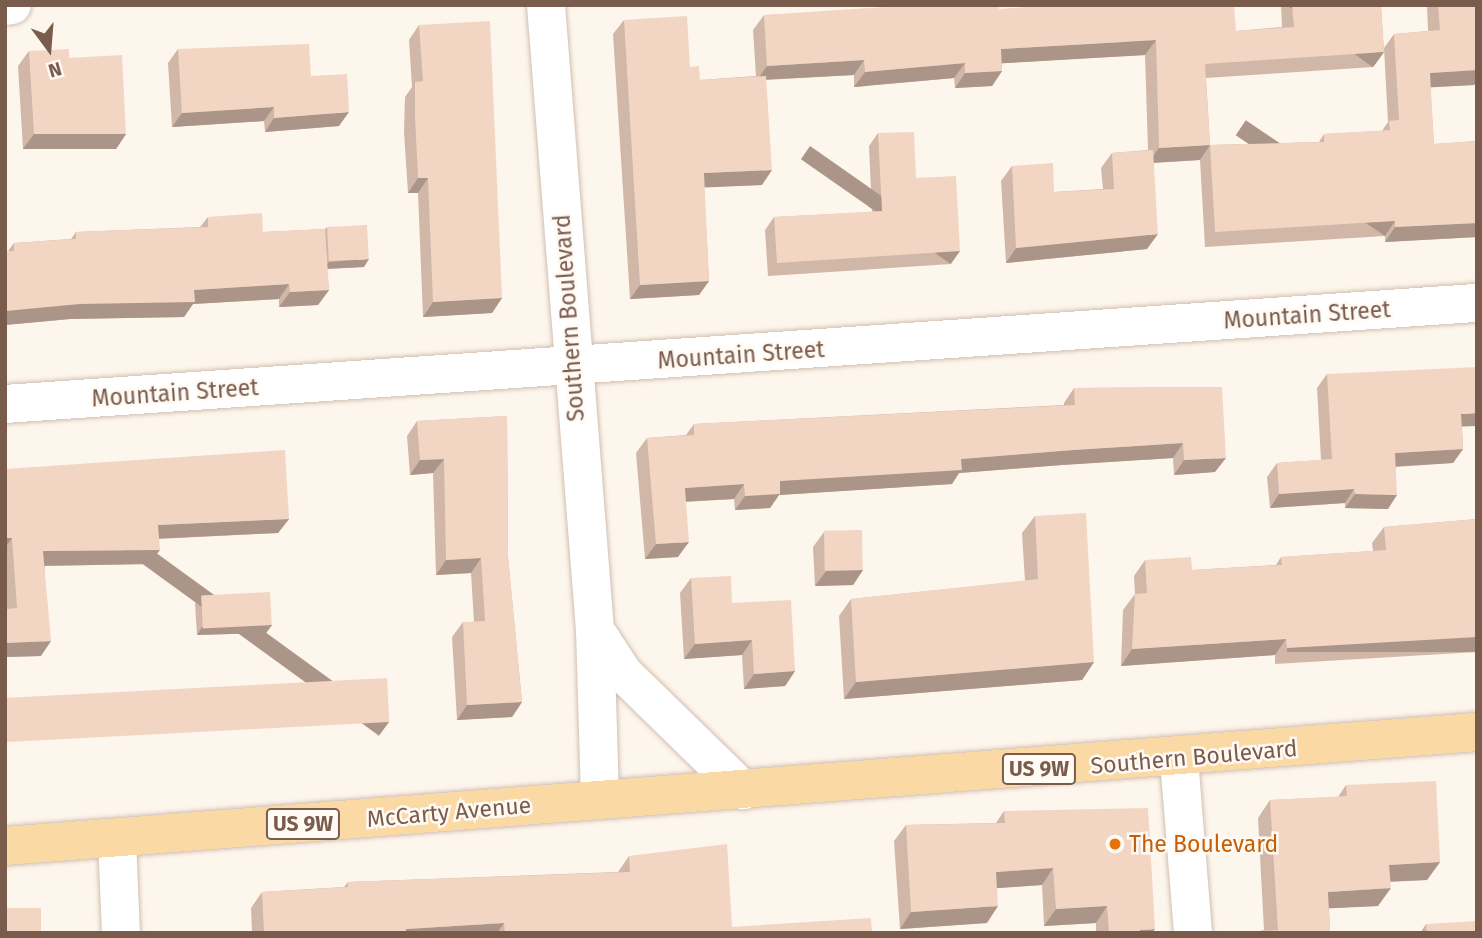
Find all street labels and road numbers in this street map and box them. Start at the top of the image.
street label: Southern Boulevard [548,214,590,422]
street label: Mountain Street [1223,295,1391,335]
street label: Mountain Street [657,335,825,375]
street label: Mountain Street [91,373,259,413]
street label: Southern Boulevard [1089,734,1299,780]
road number: US 9W [1000,752,1078,786]
street label: McCarty Avenue [366,791,532,833]
road number: US 9W [264,806,342,842]

